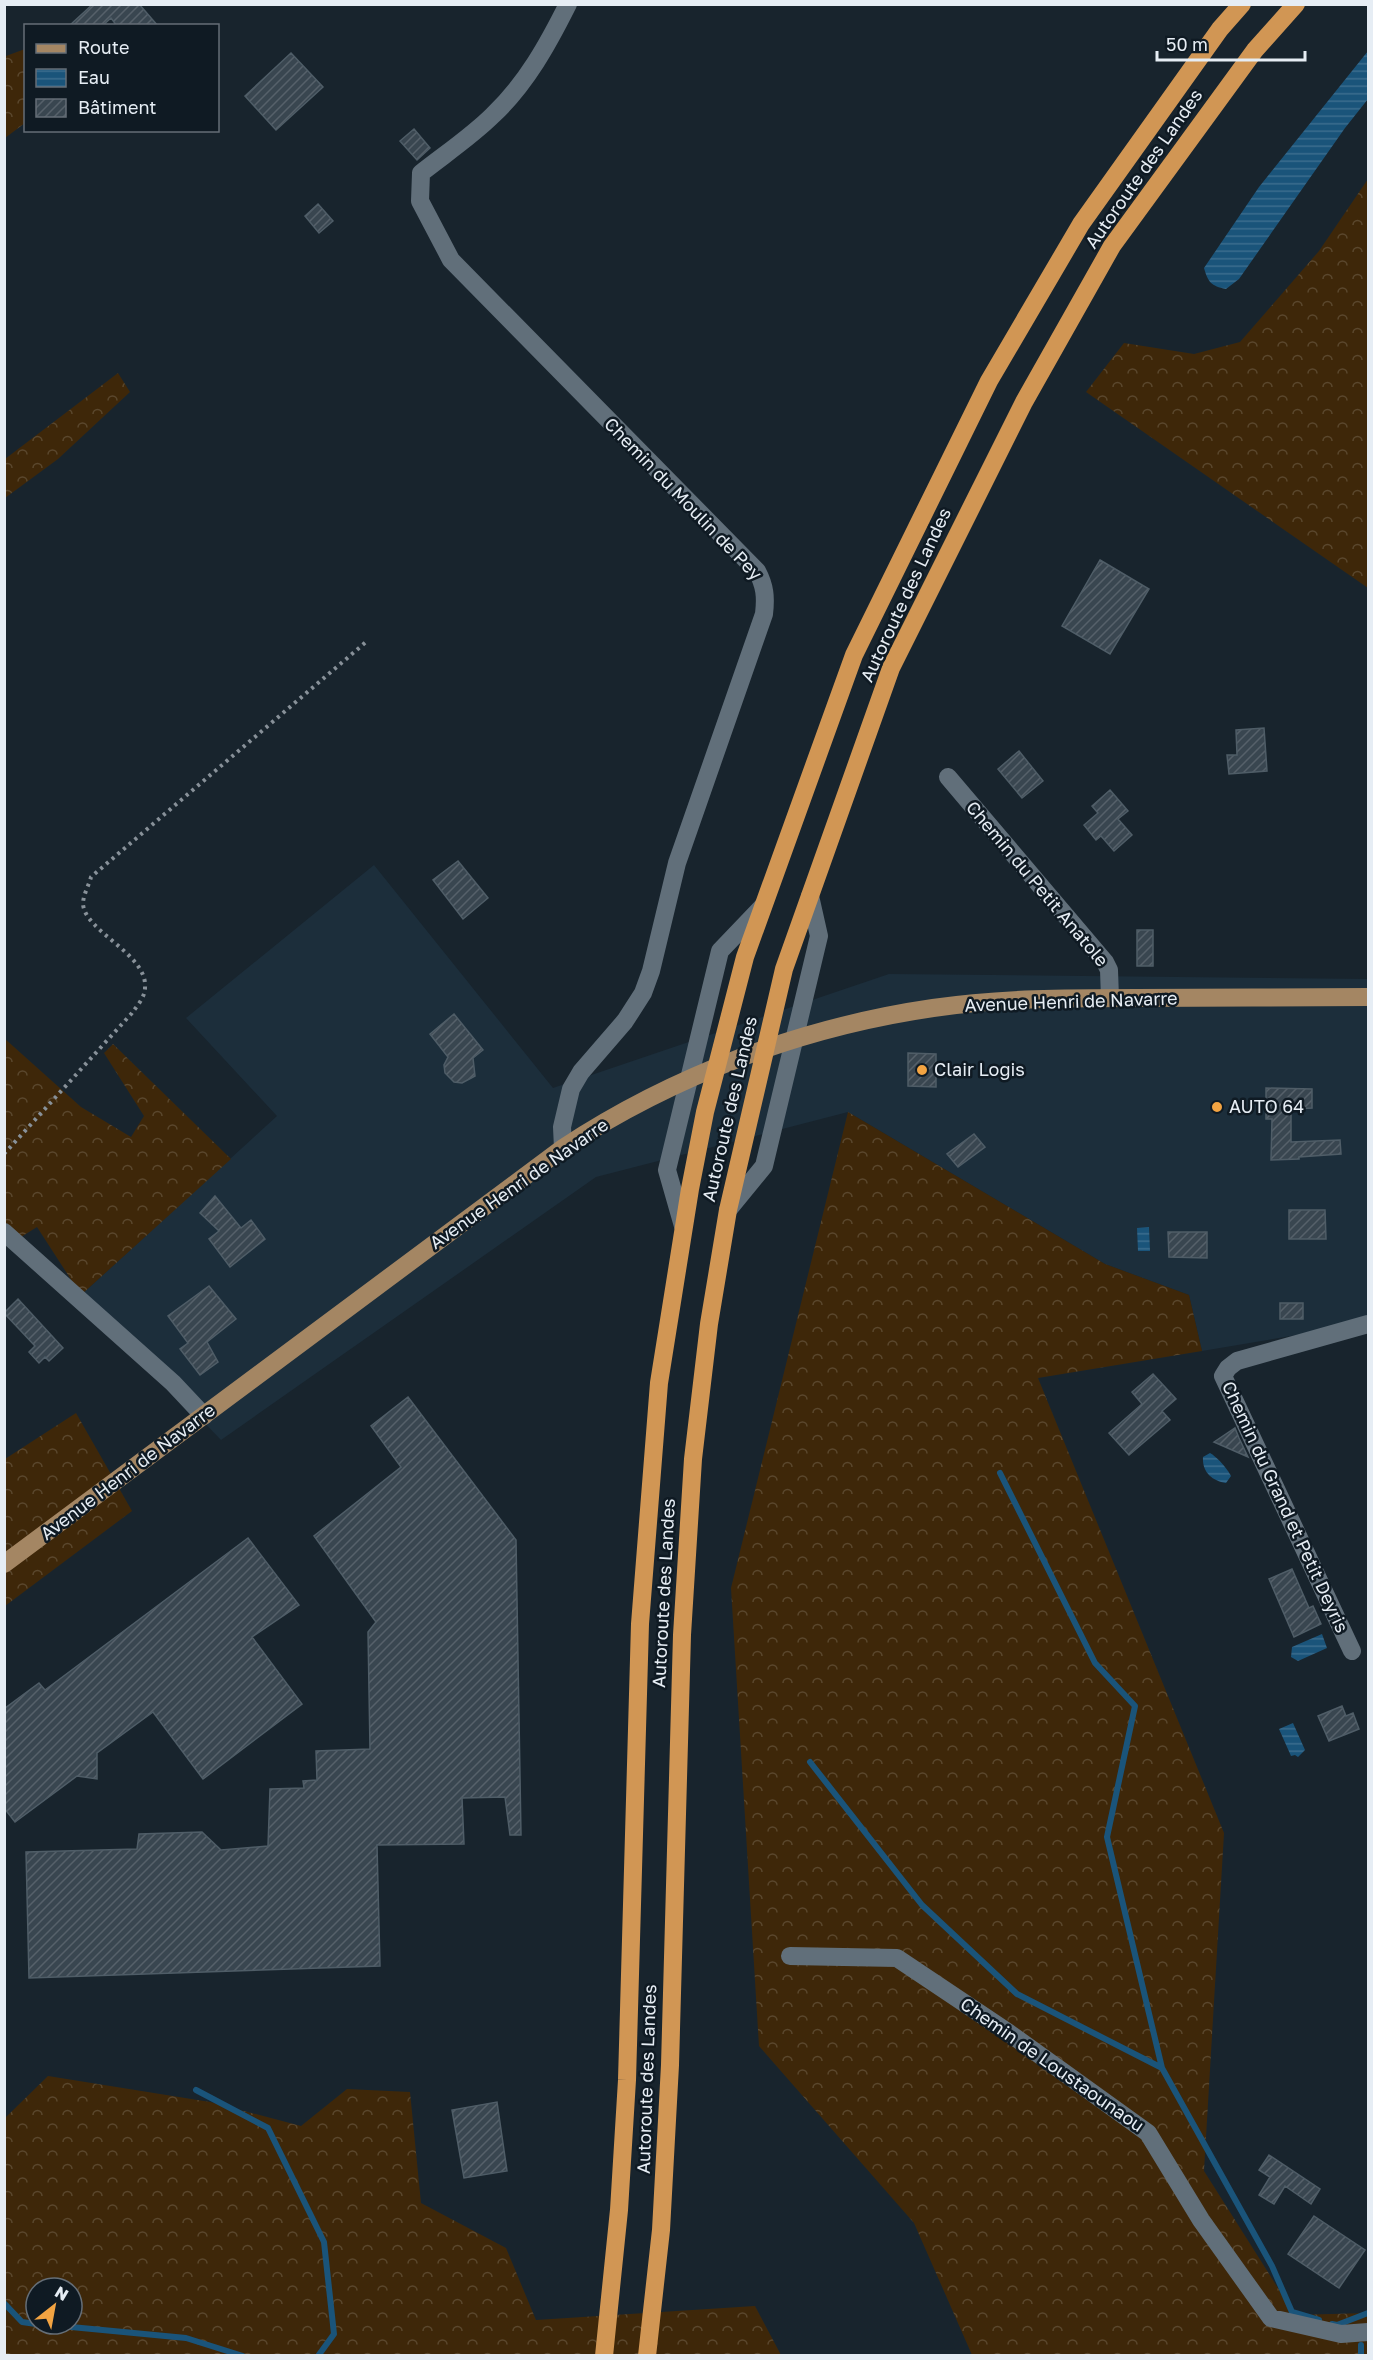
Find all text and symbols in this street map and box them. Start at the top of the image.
legend [24,24,219,132]
scale bar [1157,24,1306,62]
text: 50 m [1166,33,1208,55]
text: Route [78,36,129,58]
text: Eau [78,66,110,88]
street label: Autoroute des Landes [1080,84,1207,252]
text: Bâtiment [78,96,157,118]
street label: Chemin du Moulin de Pey [600,412,767,584]
street label: Autoroute des Landes [855,504,955,685]
street label: Chemin du Petit Anatole [962,796,1114,971]
street label: Avenue Henri de Navarre [964,986,1178,1016]
street label: Autoroute des Landes [697,1014,761,1204]
place label: Clair Logis [934,1058,1025,1080]
marker: Clair Logis [915,1063,929,1077]
place label: AUTO 64 [1229,1095,1304,1117]
marker: AUTO 64 [1210,1100,1224,1114]
street label: Avenue Henri de Navarre [425,1113,612,1253]
street label: Chemin du Grand et Petit Deyris [1218,1377,1354,1636]
street label: Avenue Henri de Navarre [36,1398,219,1544]
street label: Autoroute des Landes [647,1498,679,1688]
street label: Autoroute des Landes [632,1984,660,2174]
street label: Chemin de Loustaounaou [956,1992,1149,2136]
north arrow [24,2276,84,2336]
text: N [51,2281,72,2305]

